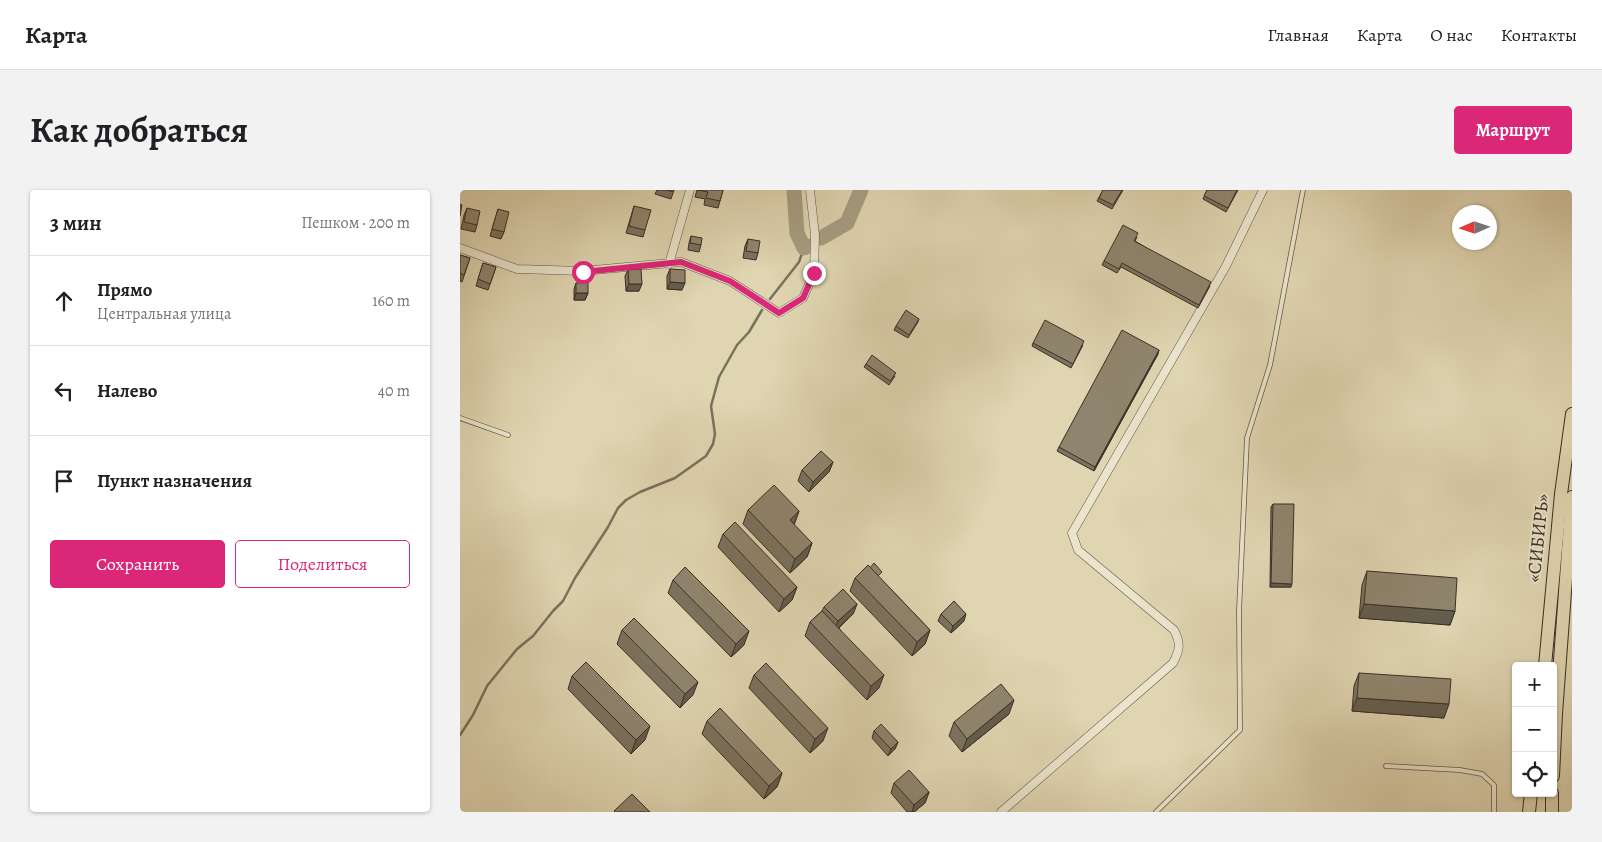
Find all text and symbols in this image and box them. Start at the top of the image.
text: Карта [25,19,87,51]
text: Главная [1268,23,1329,47]
text: Карта [1357,23,1402,47]
text: О нас [1430,23,1473,47]
text: Контакты [1501,23,1577,47]
text: Как добраться [30,106,248,154]
button: Маршрут [1454,106,1572,154]
north arrow [1452,205,1497,250]
text: 3 мин [50,209,102,237]
text: Пешком · 200 m [301,212,410,234]
route start [572,261,595,284]
route end [803,262,826,285]
text: Прямо [97,277,152,303]
icon: ahead [50,287,78,315]
text: 160 m [372,290,410,312]
text: Центральная улица [97,303,231,325]
icon: left [50,377,78,405]
text: Налево [97,378,157,404]
text: 40 m [378,380,410,402]
icon: arrive [50,467,78,495]
text: Пункт назначения [97,468,252,494]
street label: «СИБИРЬ» [1520,492,1556,584]
button: Сохранить [50,540,225,588]
button: Поделиться [235,540,410,588]
map controls [1512,662,1557,797]
button: + [1512,662,1557,707]
button: − [1512,707,1557,752]
button: locate [1512,752,1557,797]

